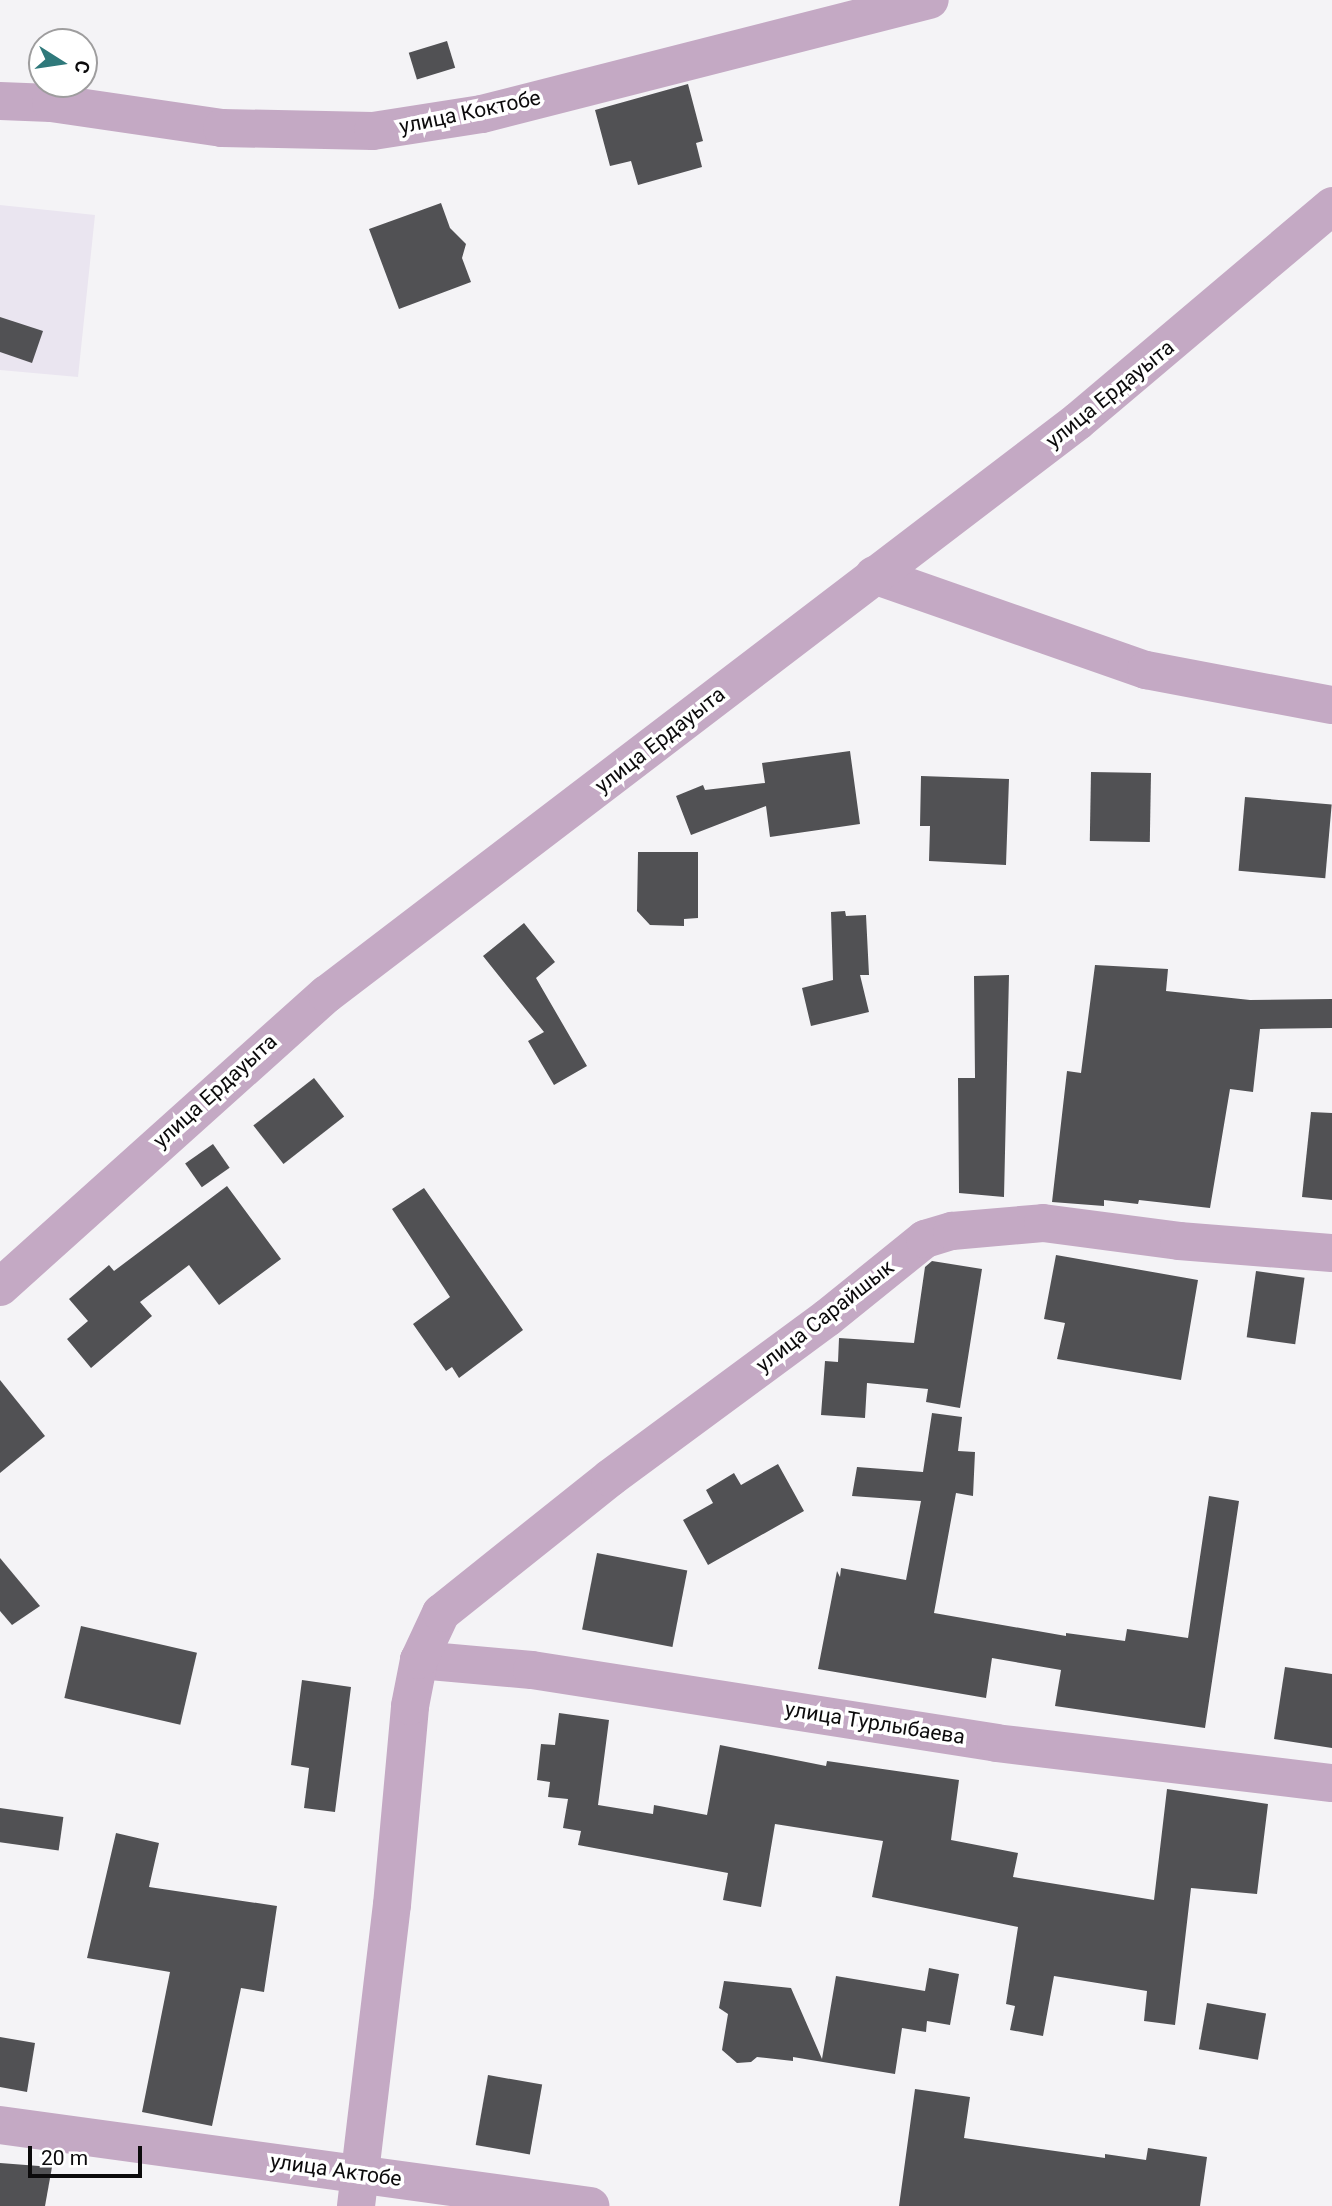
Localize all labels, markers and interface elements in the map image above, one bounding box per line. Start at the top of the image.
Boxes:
north arrow [28,28,98,98]
text: С [70,59,95,76]
street label: улица Коктобе [397,85,543,139]
street label: улица Ердауыта [1041,335,1179,453]
street label: улица Ердауыта [590,681,730,799]
street label: улица Ердауыта [148,1029,282,1153]
street label: улица Сарайшык [751,1254,899,1378]
street label: улица Турлыбаева [783,1696,967,1750]
scale bar [32,2132,145,2176]
text: 20 m [41,2146,88,2170]
street label: улица Актобе [269,2148,403,2192]

